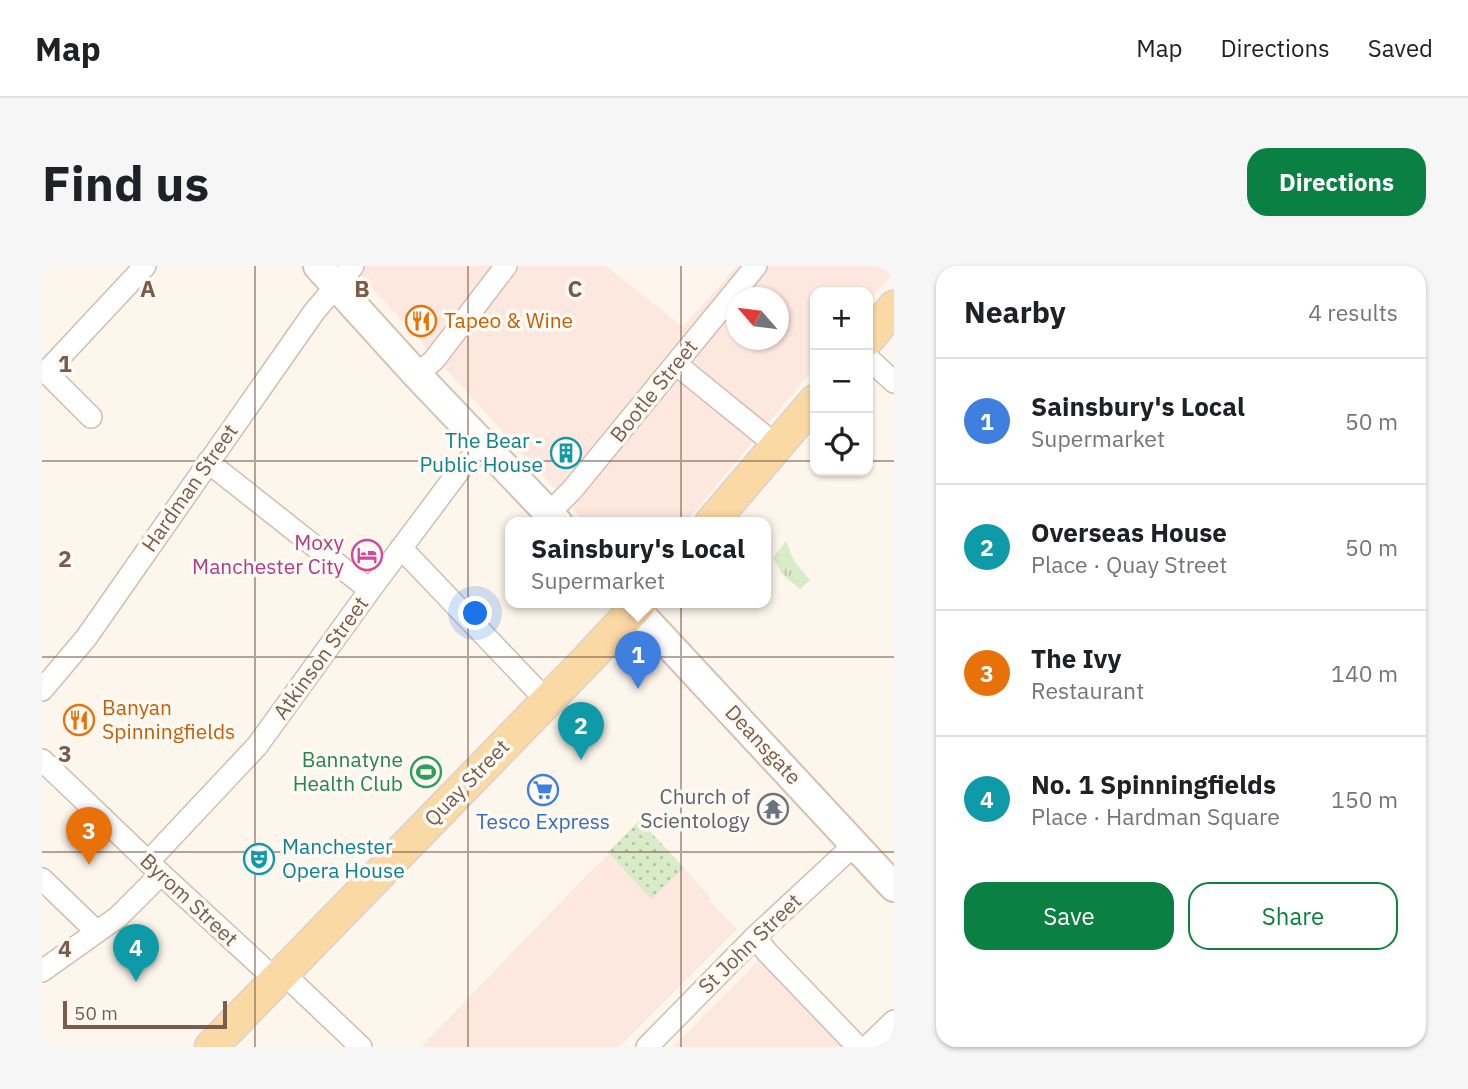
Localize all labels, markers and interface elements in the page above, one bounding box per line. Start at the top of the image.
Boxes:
text: Map [35,27,101,70]
text: Map [1136,32,1182,64]
text: Directions [1220,32,1330,64]
text: Saved [1368,32,1433,64]
button: Directions [1247,148,1426,216]
text: Find us [42,151,209,214]
text: A [140,273,156,303]
text: B [354,273,370,303]
text: C [568,273,583,303]
north arrow [726,287,789,350]
map controls [810,287,873,476]
button: + [810,287,873,350]
text: Nearby [964,292,1066,331]
text: 4 results [1308,297,1398,327]
restaurant icon: Tapeo & Wine [404,304,438,338]
place label: Tapeo & Wine [444,306,573,334]
street label: Bootle Street [603,333,703,448]
text: 1 [58,348,72,378]
button: − [810,350,873,413]
text: Sainsbury's Local [1031,389,1245,423]
text: 1 [980,406,994,436]
text: 50 m [1345,406,1398,436]
button: locate [810,413,873,476]
street label: Hardman Street [135,418,244,557]
text: Supermarket [1031,423,1165,453]
place label: The Bear - Public House [419,426,543,478]
building icon: The Bear - Public House [549,436,583,470]
text: Overseas House [1031,515,1227,549]
popup [505,517,771,608]
place label: Moxy Manchester City [192,528,345,580]
text: Sainsbury's Local [531,531,745,565]
text: 2 [980,532,994,562]
text: 50 m [1345,532,1398,562]
hotel icon: Moxy Manchester City [350,538,384,572]
text: 2 [58,543,72,573]
text: Place · Quay Street [1031,549,1227,579]
text: Supermarket [531,565,665,595]
street label: Atkinson Street [266,590,374,724]
your location [458,596,492,630]
pin: 1 [615,631,661,689]
text: The Ivy [1031,641,1121,675]
text: 3 [980,658,994,688]
text: 140 m [1331,658,1398,688]
text: Restaurant [1031,675,1144,705]
place label: Banyan Spinningfields [102,693,235,745]
street label: Deansgate [719,698,808,790]
pin: 2 [558,702,604,760]
restaurant icon: Banyan Spinningfields [62,703,96,737]
street label: Quay Street [418,733,515,832]
text: 3 [58,738,72,768]
place label: Bannatyne Health Club [293,745,403,797]
sports icon: Bannatyne Health Club [409,755,443,789]
text: No. 1 Spinningfields [1031,767,1276,801]
supermarket icon: Tesco Express [526,773,560,807]
place label: Church of Scientology [640,782,751,834]
text: 4 [980,784,994,814]
text: 150 m [1331,784,1398,814]
temple icon: Church of Scientology [756,792,790,826]
text: Place · Hardman Square [1031,801,1280,831]
pin: 3 [66,807,112,865]
place label: Tesco Express [476,807,610,835]
place label: Manchester Opera House [282,832,405,884]
theatre icon: Manchester Opera House [242,842,276,876]
street label: Byrom Street [135,847,245,952]
button: Save [964,882,1174,950]
button: Share [1188,882,1398,950]
street label: St John Street [692,887,807,1000]
pin: 4 [113,924,159,982]
text: 4 [58,933,72,963]
scale bar [63,998,228,1030]
text: 50 m [74,1001,118,1025]

